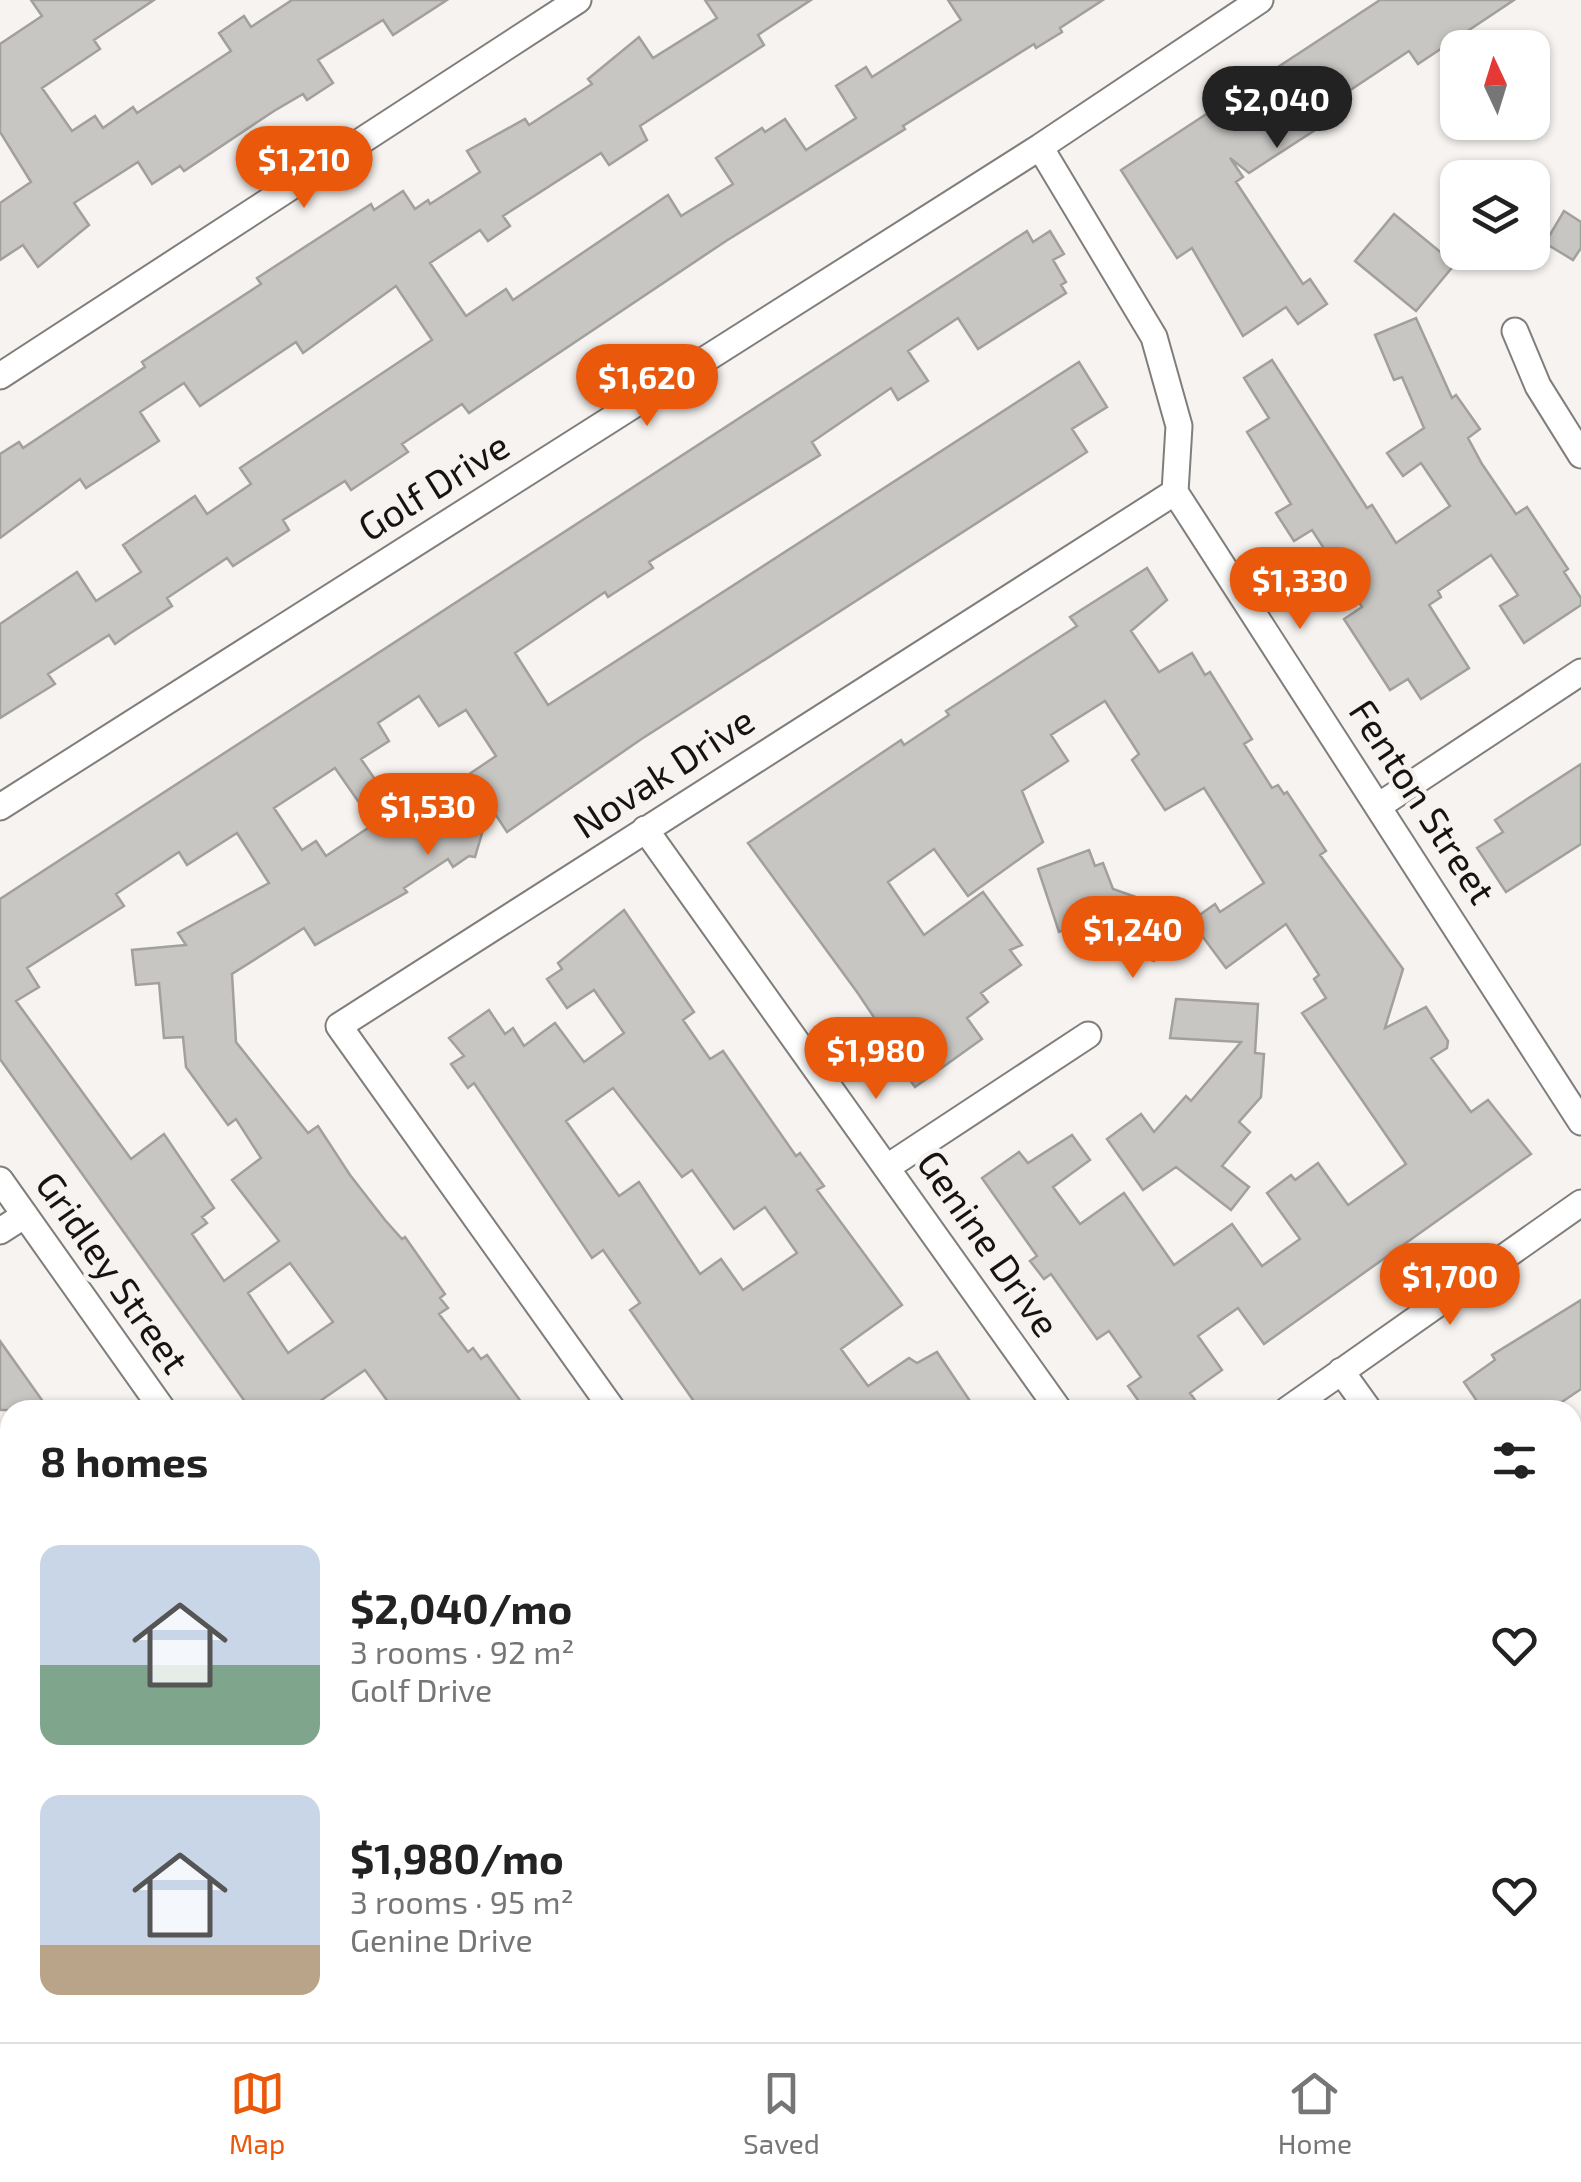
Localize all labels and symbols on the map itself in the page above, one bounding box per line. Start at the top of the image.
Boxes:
north arrow [1440,30,1550,140]
pin: $2,040 [1196,66,1358,151]
pin: $1,210 [223,126,385,211]
pin: $1,620 [566,344,728,429]
street label: Golf Drive [349,421,517,550]
pin: $1,330 [1219,547,1381,632]
street label: Fenton Street [1341,690,1507,912]
street label: Novak Drive [564,696,762,847]
pin: $1,530 [347,773,509,858]
pin: $1,240 [1052,896,1214,981]
pin: $1,980 [795,1017,957,1102]
street label: Genine Drive [909,1141,1071,1345]
street label: Gridley Street [27,1162,200,1381]
pin: $1,700 [1369,1243,1531,1328]

